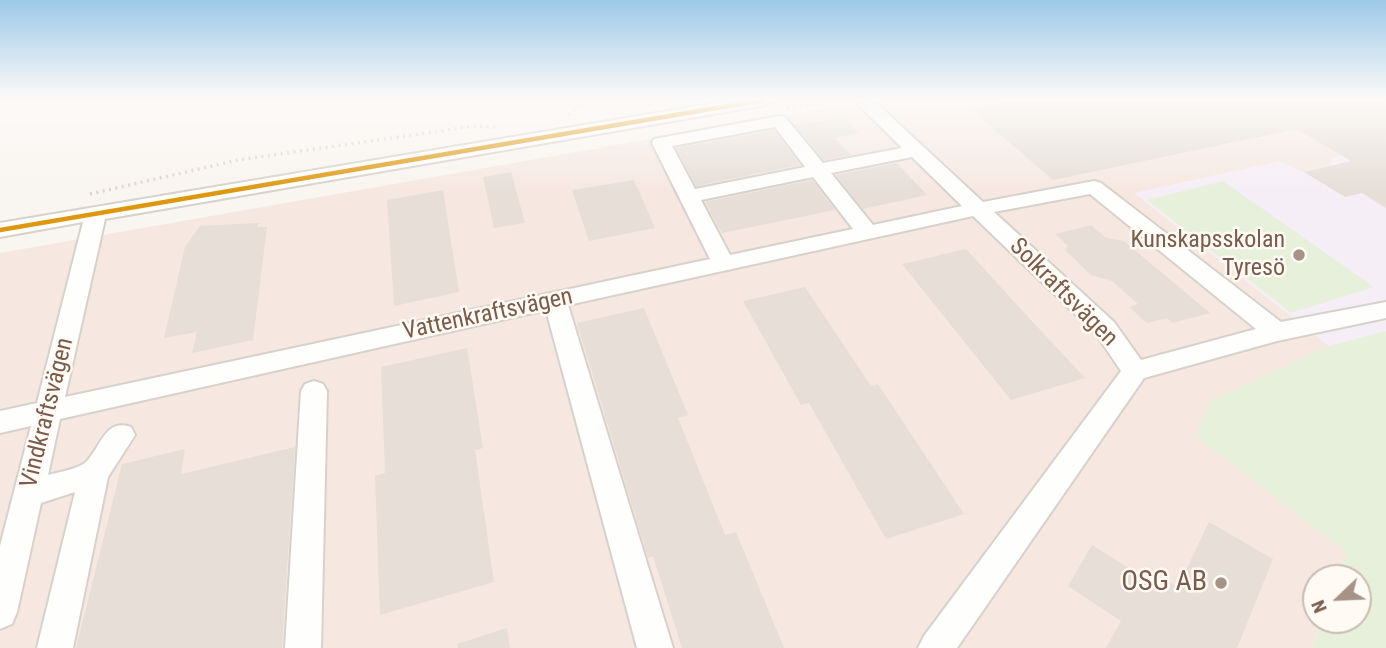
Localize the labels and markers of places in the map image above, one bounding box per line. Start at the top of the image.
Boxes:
place label: Kunskapsskolan Tyresö [1130,227,1285,283]
marker: Kunskapsskolan Tyresö [1291,247,1307,263]
place label: OSG AB [1121,566,1207,600]
marker: OSG AB [1213,575,1229,591]

